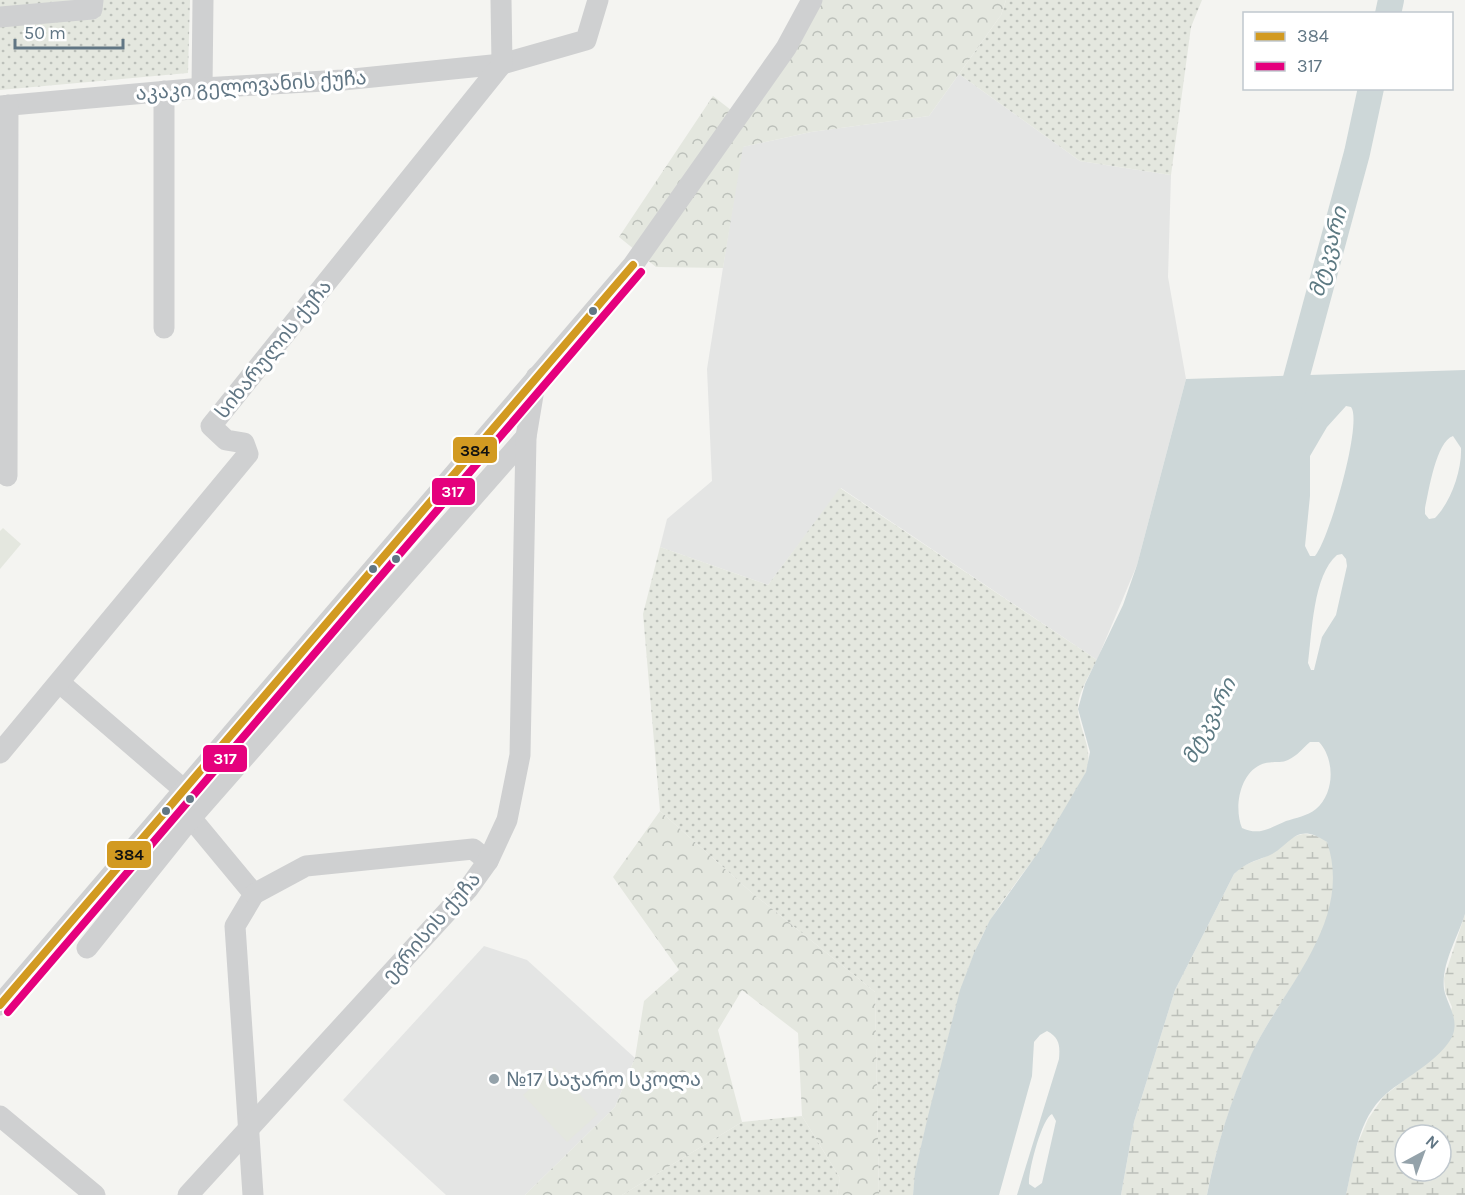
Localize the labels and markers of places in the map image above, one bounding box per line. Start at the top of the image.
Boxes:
unlabelled marker [587,305,599,317]
unlabelled marker [390,553,402,565]
unlabelled marker [367,563,379,575]
unlabelled marker [184,793,196,805]
unlabelled marker [160,805,172,817]
place label: №17 საჯარო სკოლა [506,1068,701,1092]
marker: №17 საჯარო სკოლა [487,1072,501,1086]

